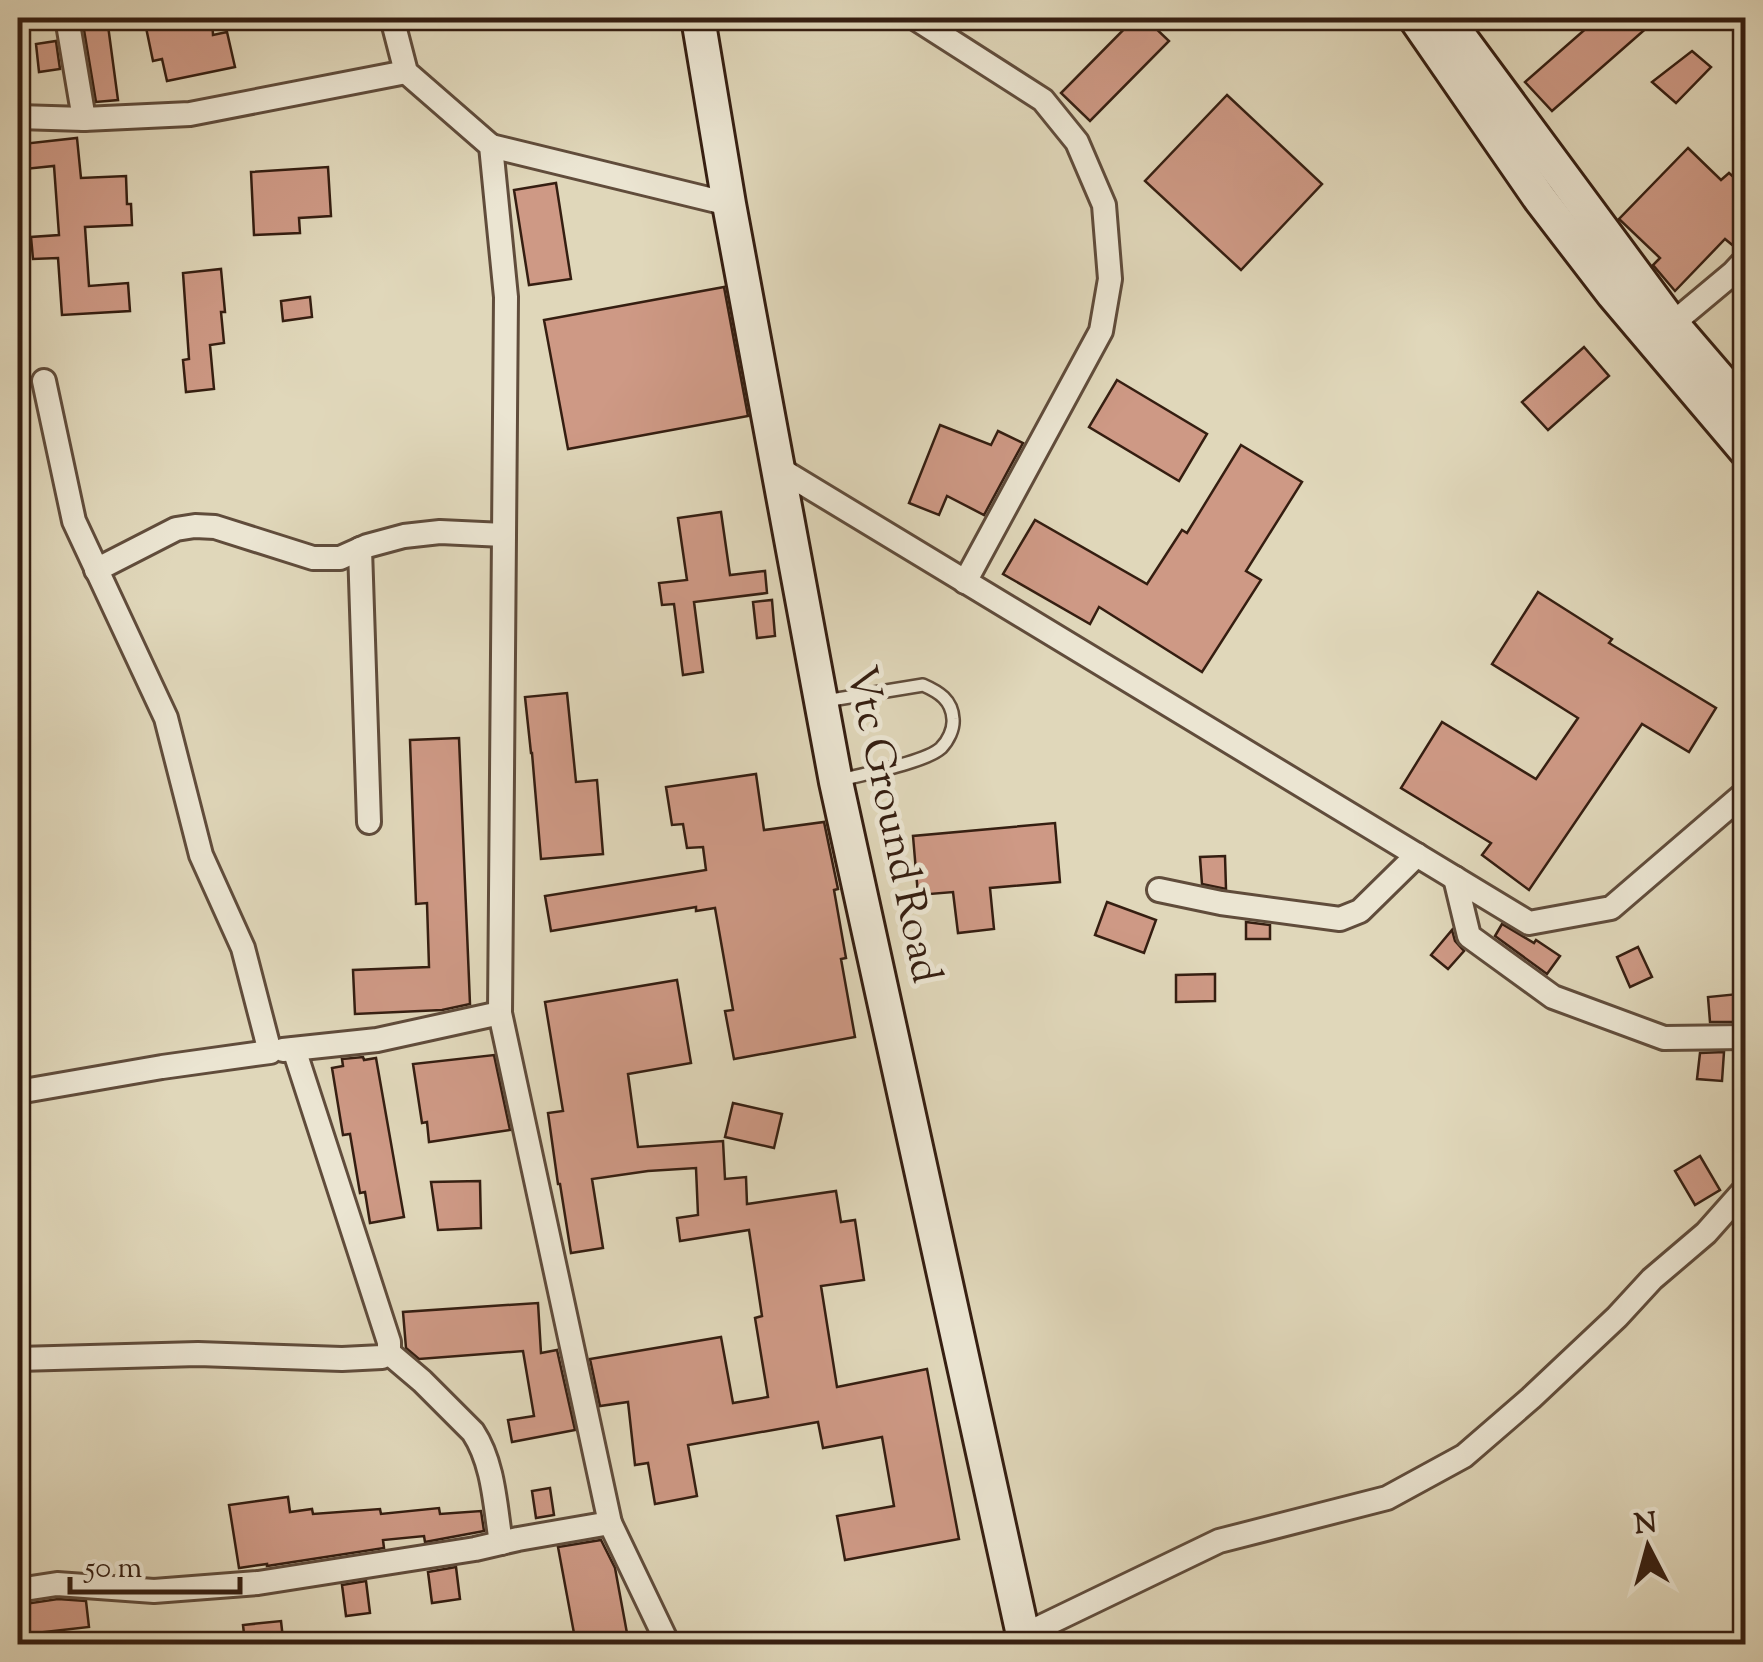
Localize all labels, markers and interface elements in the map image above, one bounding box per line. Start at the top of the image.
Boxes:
street label: Vtc Ground Road [828,661,954,989]
north arrow [1598,1497,1698,1597]
text: N [1632,1504,1659,1546]
scale bar [70,1532,240,1594]
text: 50 m [83,1548,143,1591]

